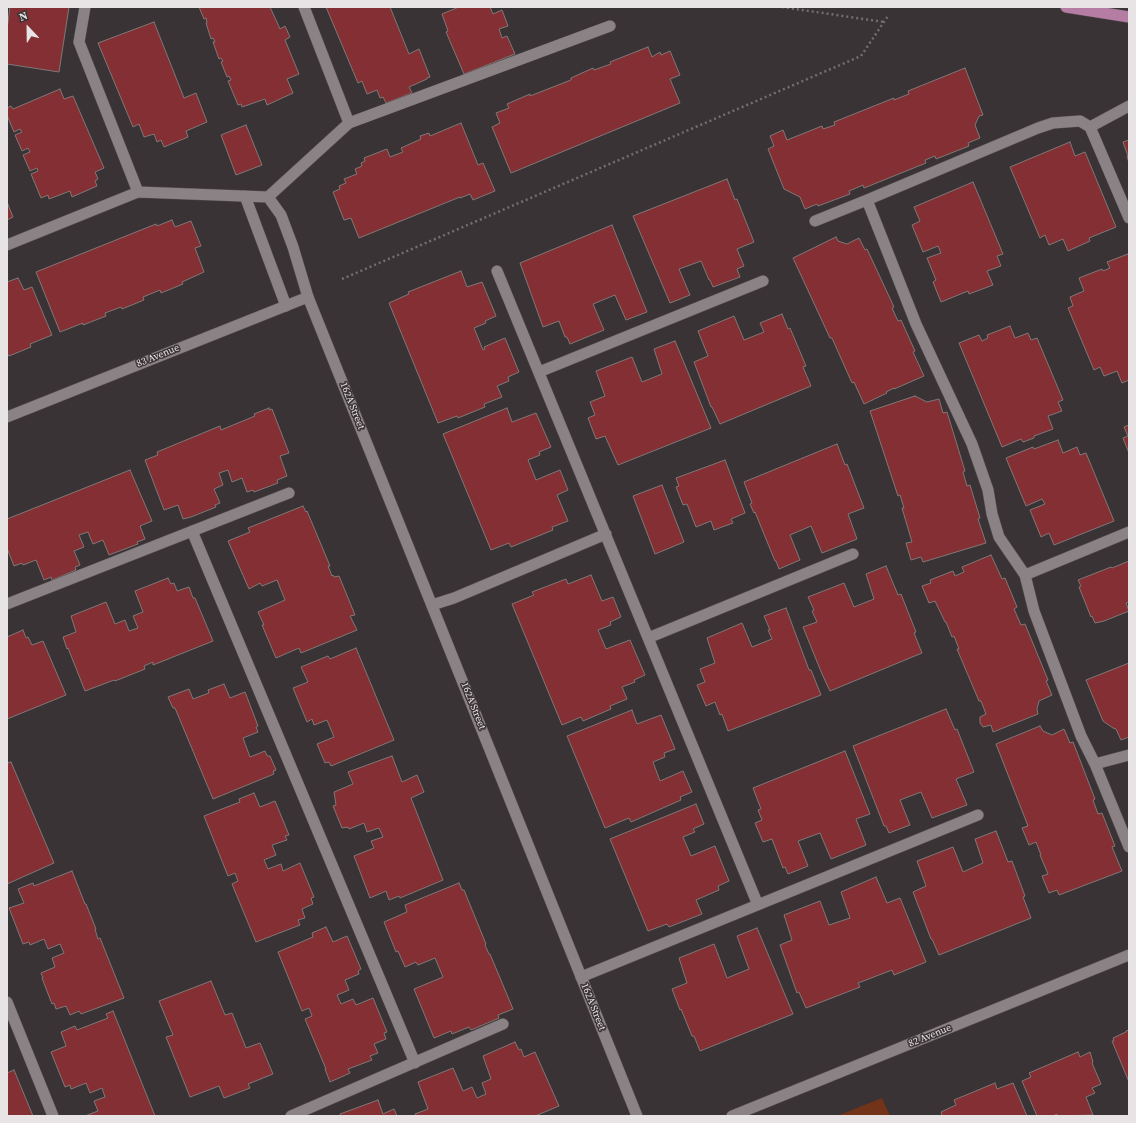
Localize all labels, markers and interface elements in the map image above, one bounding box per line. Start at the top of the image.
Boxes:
north arrow [8,8,48,48]
text: N [17,8,30,25]
street label: 83 Avenue [135,342,181,370]
street label: 162A Street [337,381,367,431]
street label: 162A Street [458,681,488,731]
street label: 162A Street [578,982,608,1032]
street label: 82 Avenue [907,1022,953,1050]

